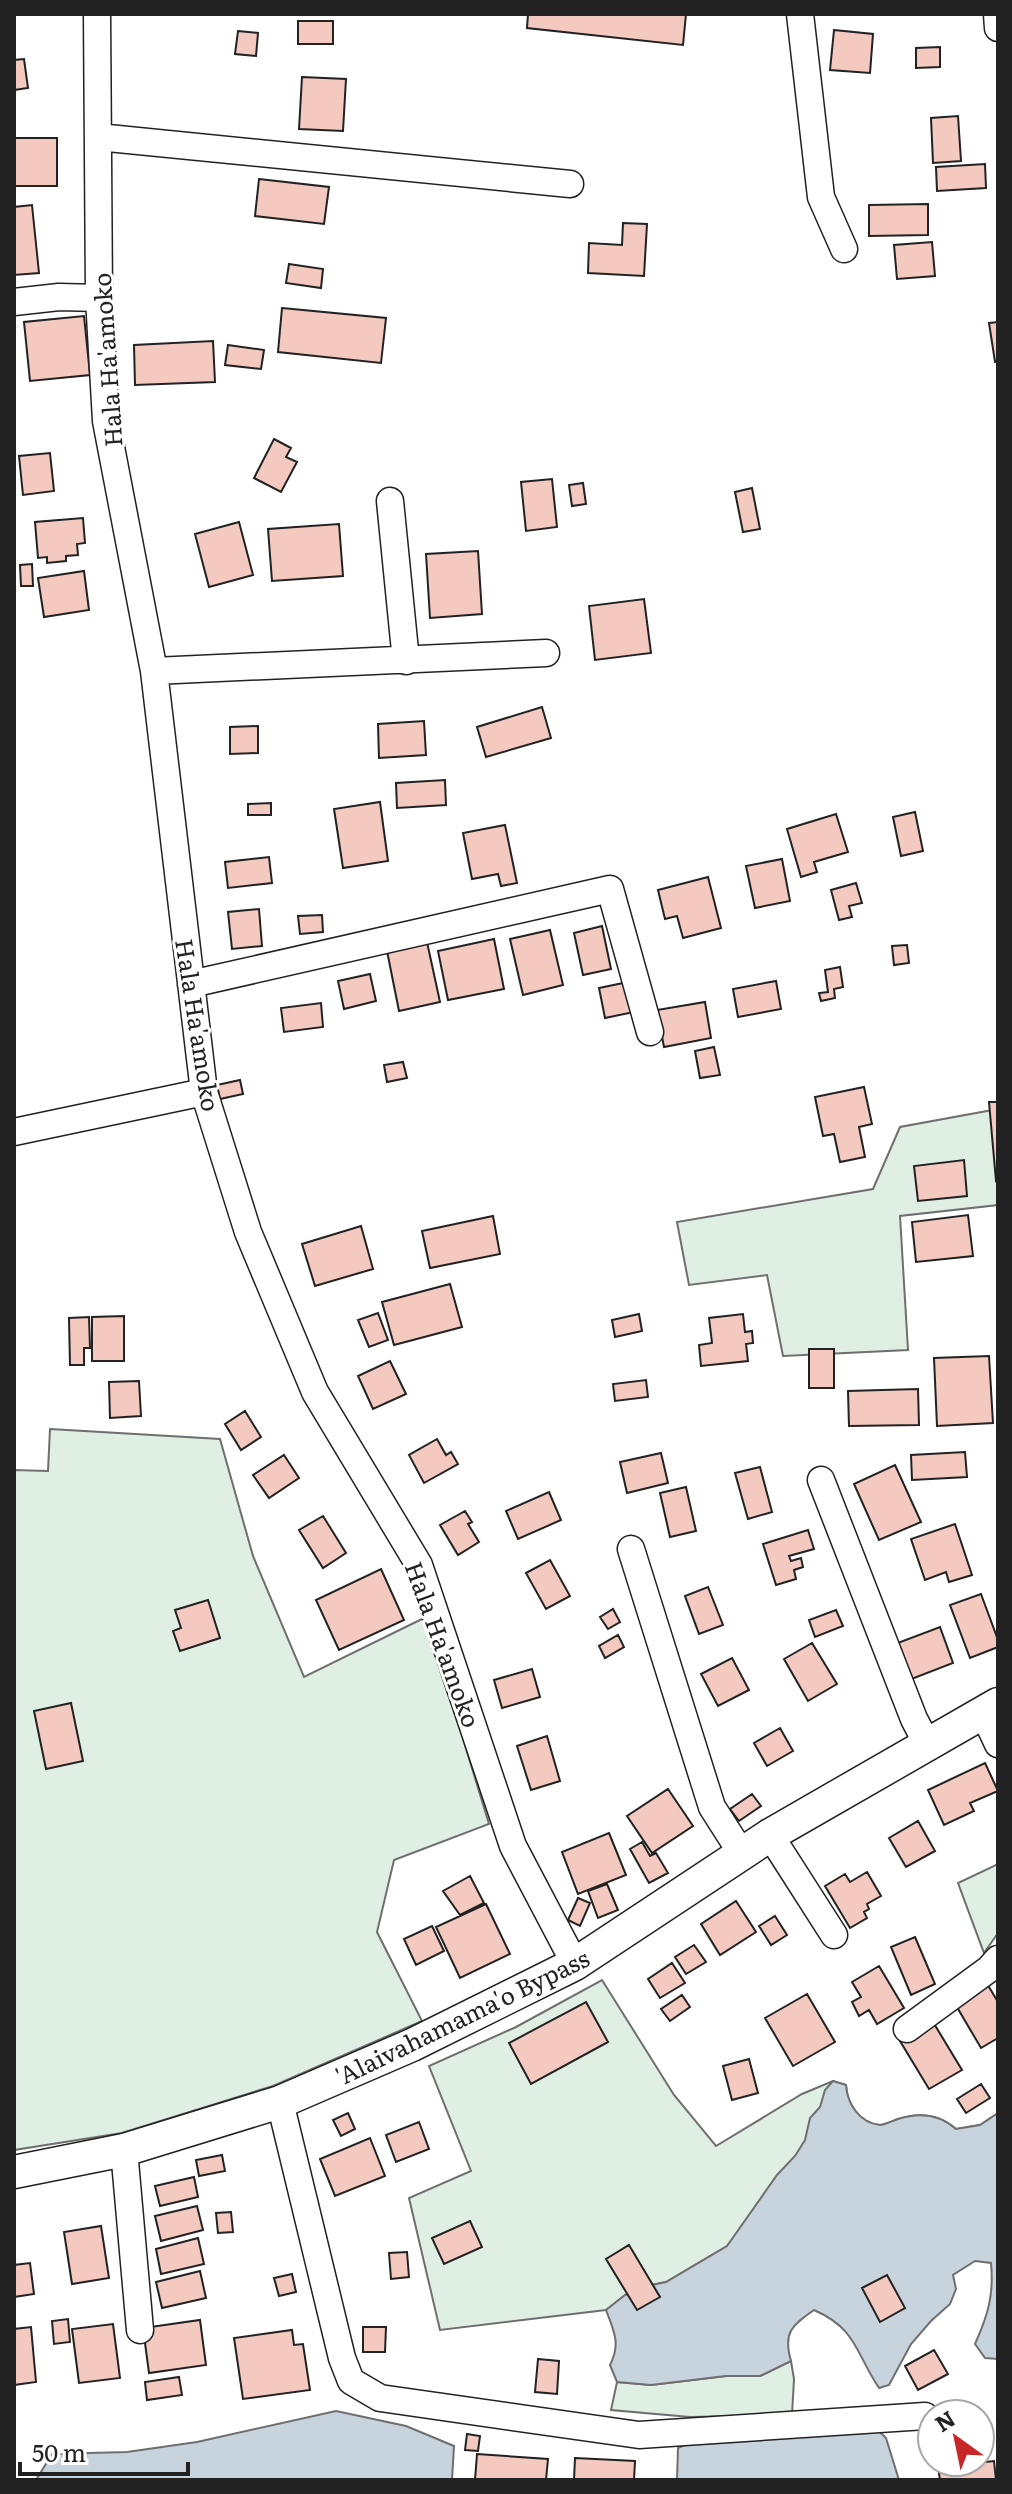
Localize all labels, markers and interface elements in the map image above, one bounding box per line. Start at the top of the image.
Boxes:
street label: Hala Ha'amoko [82,272,130,448]
street label: Hala Ha'amoko [168,936,230,1114]
street label: Hala Ha'amoko [398,1556,490,1732]
street label: 'Alaivahamama'o Bypass [329,1939,595,2093]
north arrow [916,2398,996,2478]
text: N [928,2401,961,2439]
scale bar [20,2426,188,2476]
text: 50 m [32,2434,86,2469]

